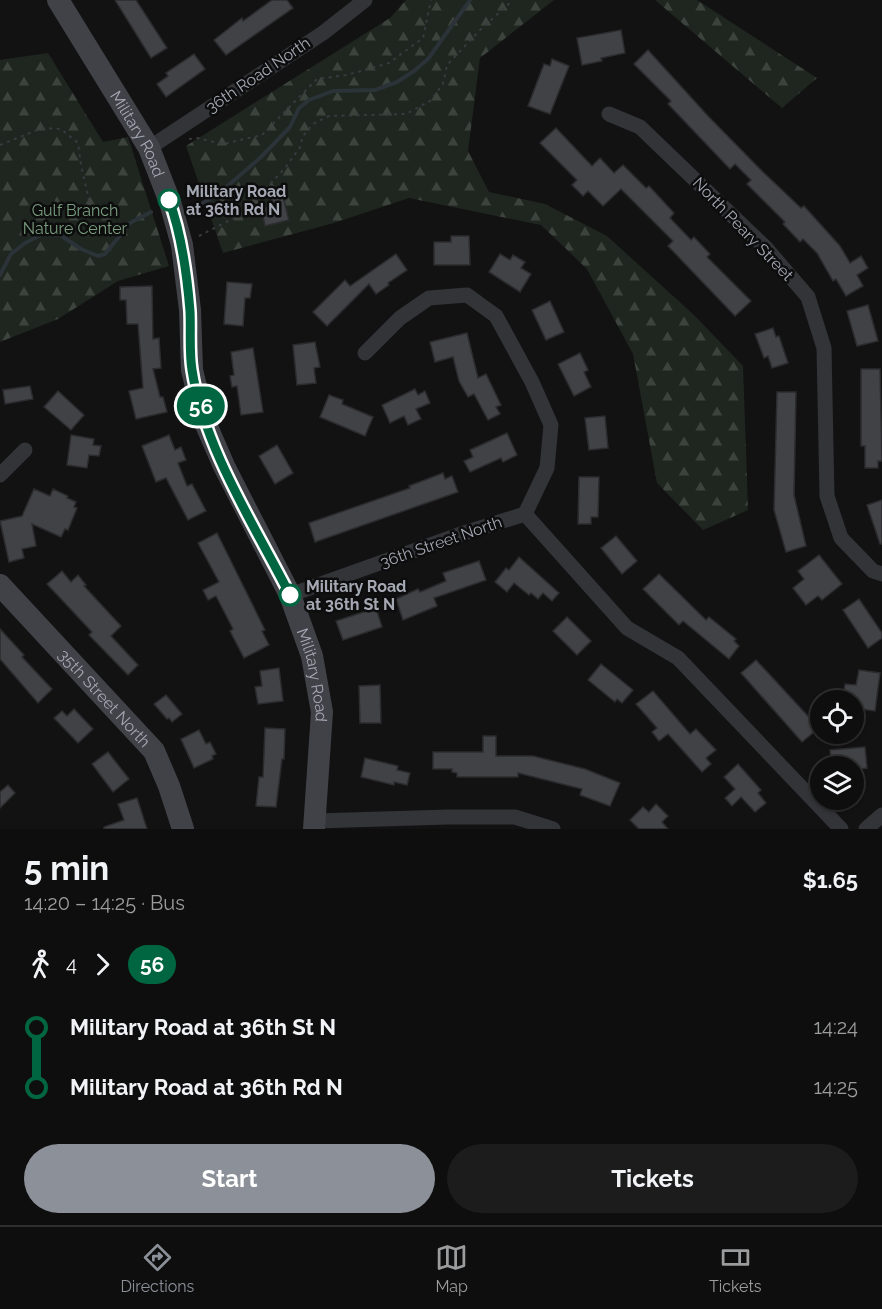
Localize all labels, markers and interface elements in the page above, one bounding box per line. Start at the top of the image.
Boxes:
street label: 36th Road North [202,33,314,117]
street label: Military Road [107,87,169,180]
street label: North Peary Street [689,173,798,285]
place label: Military Road at 36th Rd N [186,182,286,219]
marker: Military Road at 36th Rd N [158,189,180,211]
park label: Gulf Branch Nature Center [23,201,128,238]
line badge: 56 [174,386,228,426]
text: 56 [189,394,213,419]
street label: 36th Street North [378,512,504,572]
place label: Military Road at 36th St N [306,577,406,614]
marker: Military Road at 36th St N [279,584,301,606]
street label: Military Road [293,625,331,723]
street label: 35th Street North [55,645,155,751]
map controls [810,690,864,810]
button: locate [810,690,864,744]
button: layers [810,756,864,810]
text: 5 min [24,849,109,888]
text: $1.65 [803,867,858,893]
text: 14:20 – 14:25 · Bus [24,891,185,915]
icon: walk [24,948,57,981]
icon: forward [86,948,119,981]
text: 4 [66,952,77,976]
text: 56 [140,952,164,977]
text: Military Road at 36th St N [70,1014,336,1040]
text: 14:24 [813,1015,858,1039]
text: Military Road at 36th Rd N [70,1074,343,1100]
text: 14:25 [813,1075,858,1099]
button: Start [24,1144,435,1213]
button: Tickets [447,1144,858,1213]
tab: Directions [120,1241,194,1296]
tab: Map [435,1241,468,1296]
tab: Tickets [709,1241,762,1296]

